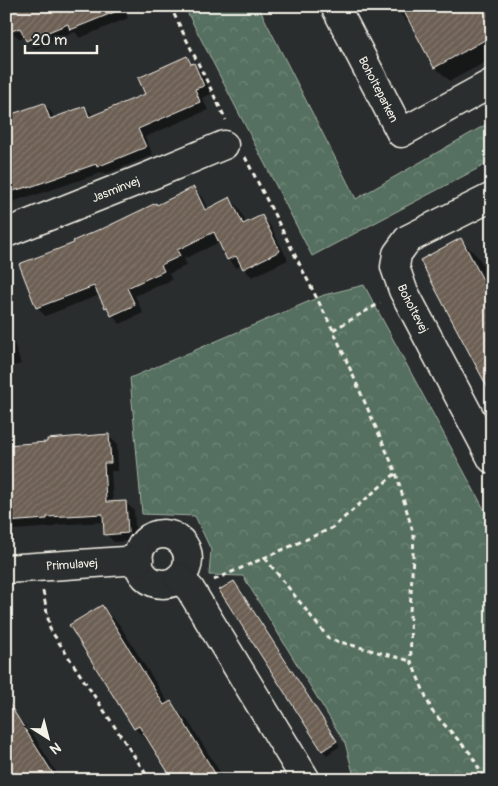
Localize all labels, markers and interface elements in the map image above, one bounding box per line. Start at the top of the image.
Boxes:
scale bar [25,22,98,54]
text: 20 m [32,31,67,50]
street label: Boholteparken [355,54,401,125]
street label: Jasminvej [90,174,142,206]
street label: Boholtevej [394,282,431,336]
street label: Primulavej [46,556,98,574]
north arrow [22,714,72,764]
text: N [47,738,64,758]

